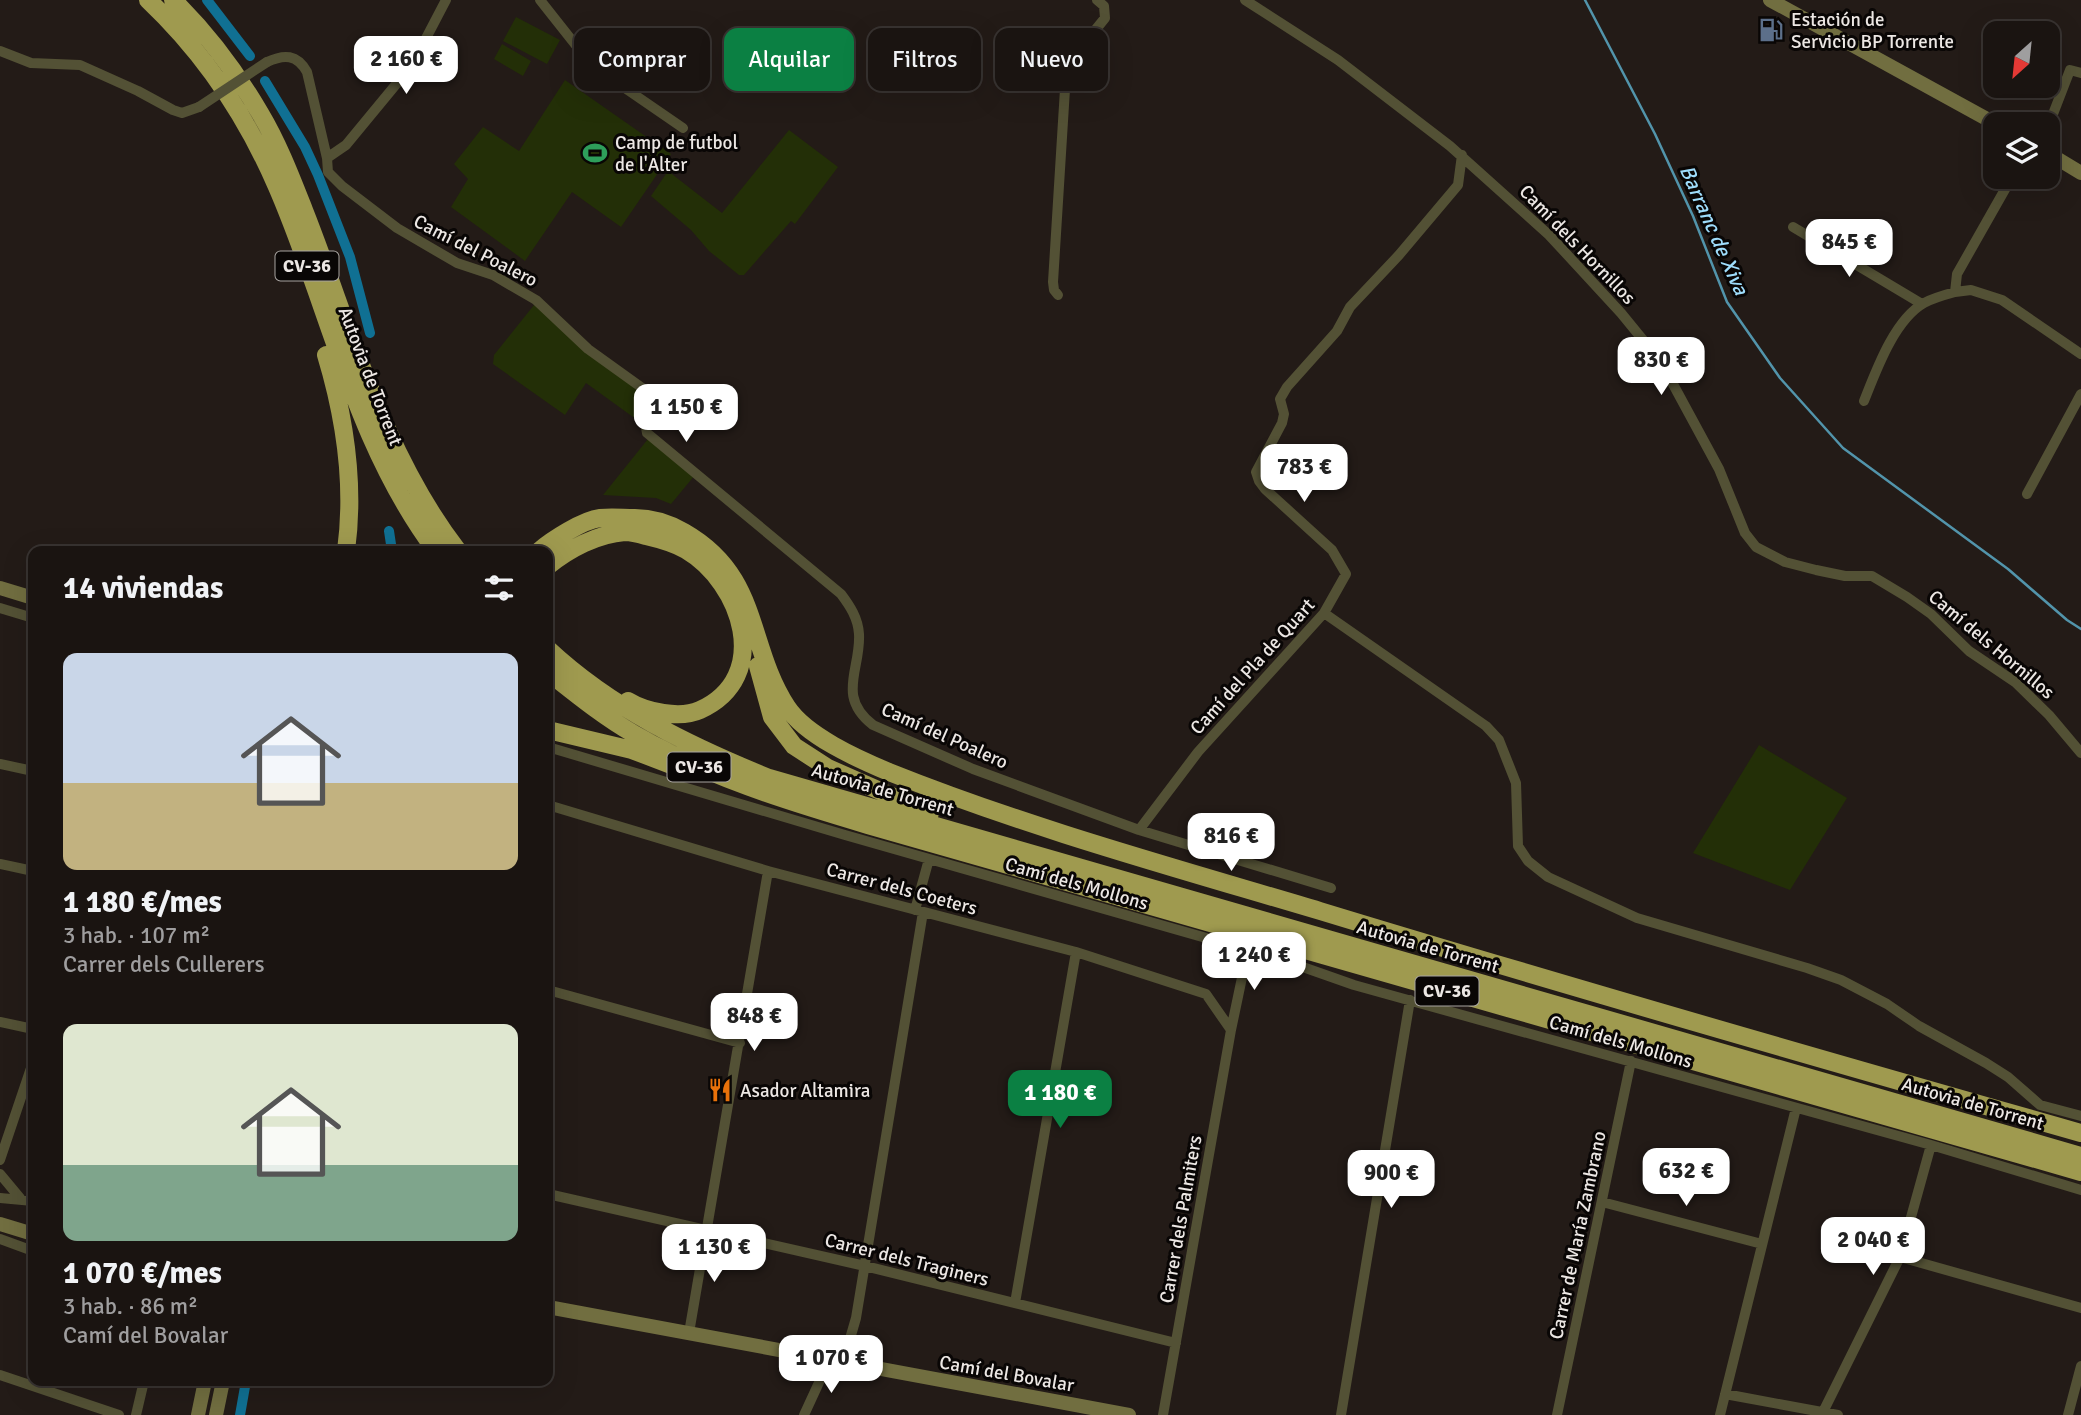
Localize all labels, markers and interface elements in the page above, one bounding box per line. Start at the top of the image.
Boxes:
place label: Estación de Servicio BP Torrente [1791,8,1954,54]
fuel station icon: Estación de Servicio BP Torrente [1757,16,1785,44]
north arrow [1983,21,2060,98]
map controls [1983,21,2060,189]
chip: Comprar [574,28,710,91]
chip: Alquilar [724,28,854,91]
chip: Filtros [868,28,981,91]
chip: Nuevo [995,28,1108,91]
pin: 2 160 € [341,36,471,96]
text: 2 160 € [370,44,442,73]
button: layers [1983,112,2060,189]
place label: Camp de futbol de l'Alter [615,131,738,177]
sports icon: Camp de futbol de l'Alter [581,139,609,167]
water label: Barranc de Xiva [1674,161,1755,300]
street label: Camí dels Hornillos [1514,180,1641,310]
street label: Camí del Poalero [410,209,542,292]
pin: 845 € [1800,219,1898,279]
text: 845 € [1822,227,1876,256]
road number: CV-36 [276,252,338,280]
street label: Autovia de Torrent [333,303,408,450]
pin: 830 € [1612,338,1710,397]
text: 830 € [1634,345,1688,374]
pin: 1 150 € [621,384,751,444]
text: 1 150 € [650,392,722,421]
pin: 783 € [1255,444,1353,504]
text: 783 € [1277,452,1331,481]
icon: filters [480,569,518,607]
text: 14 viviendas [63,570,223,607]
street label: Camí dels Hornillos [1923,585,2059,705]
street label: Camí del Pla de Quart [1185,593,1321,740]
street label: Camí del Poalero [878,697,1012,775]
icon: home [228,698,354,824]
road number: CV-36 [668,752,730,782]
street label: Autovia de Torrent [809,758,957,822]
pin: 816 € [1182,814,1280,873]
text: 816 € [1204,821,1258,850]
street label: Camí dels Mollons [1002,852,1151,916]
street label: Carrer dels Coeters [824,857,980,921]
text: 1 180 €/mes [63,884,222,921]
street label: Autovia de Torrent [1354,915,1502,979]
text: 3 hab. · 107 m² [63,921,210,950]
pin: 1 240 € [1189,932,1319,992]
text: 1 240 € [1218,940,1290,969]
text: Carrer dels Cullerers [63,950,264,979]
road number: CV-36 [1416,976,1478,1006]
pin: 848 € [705,993,803,1053]
text: 848 € [727,1001,781,1030]
street label: Camí dels Mollons [1546,1010,1695,1074]
icon: home [228,1069,354,1195]
pin: 1 180 € [995,1070,1125,1130]
street label: Autovia de Torrent [1899,1072,2047,1136]
restaurant icon: Asador Altamira [706,1076,734,1104]
text: 1 180 € [1024,1078,1096,1107]
place label: Asador Altamira [740,1079,870,1103]
street label: Carrer de María Zambrano [1544,1129,1612,1341]
street label: Carrer dels Palmiters [1154,1133,1208,1305]
pin: 632 € [1637,1148,1735,1208]
pin: 900 € [1342,1150,1440,1210]
text: 632 € [1659,1156,1713,1185]
text: 900 € [1364,1158,1418,1187]
pin: 2 040 € [1808,1218,1938,1277]
pin: 1 130 € [649,1224,779,1284]
text: 2 040 € [1837,1225,1909,1254]
street label: Carrer dels Traginers [822,1228,991,1292]
text: 1 130 € [678,1232,750,1261]
text: 1 070 €/mes [63,1255,222,1292]
text: 3 hab. · 86 m² [63,1292,198,1321]
text: Camí del Bovalar [63,1321,228,1350]
pin: 1 070 € [766,1336,896,1395]
text: 1 070 € [795,1343,867,1372]
street label: Camí del Bovalar [938,1350,1076,1398]

